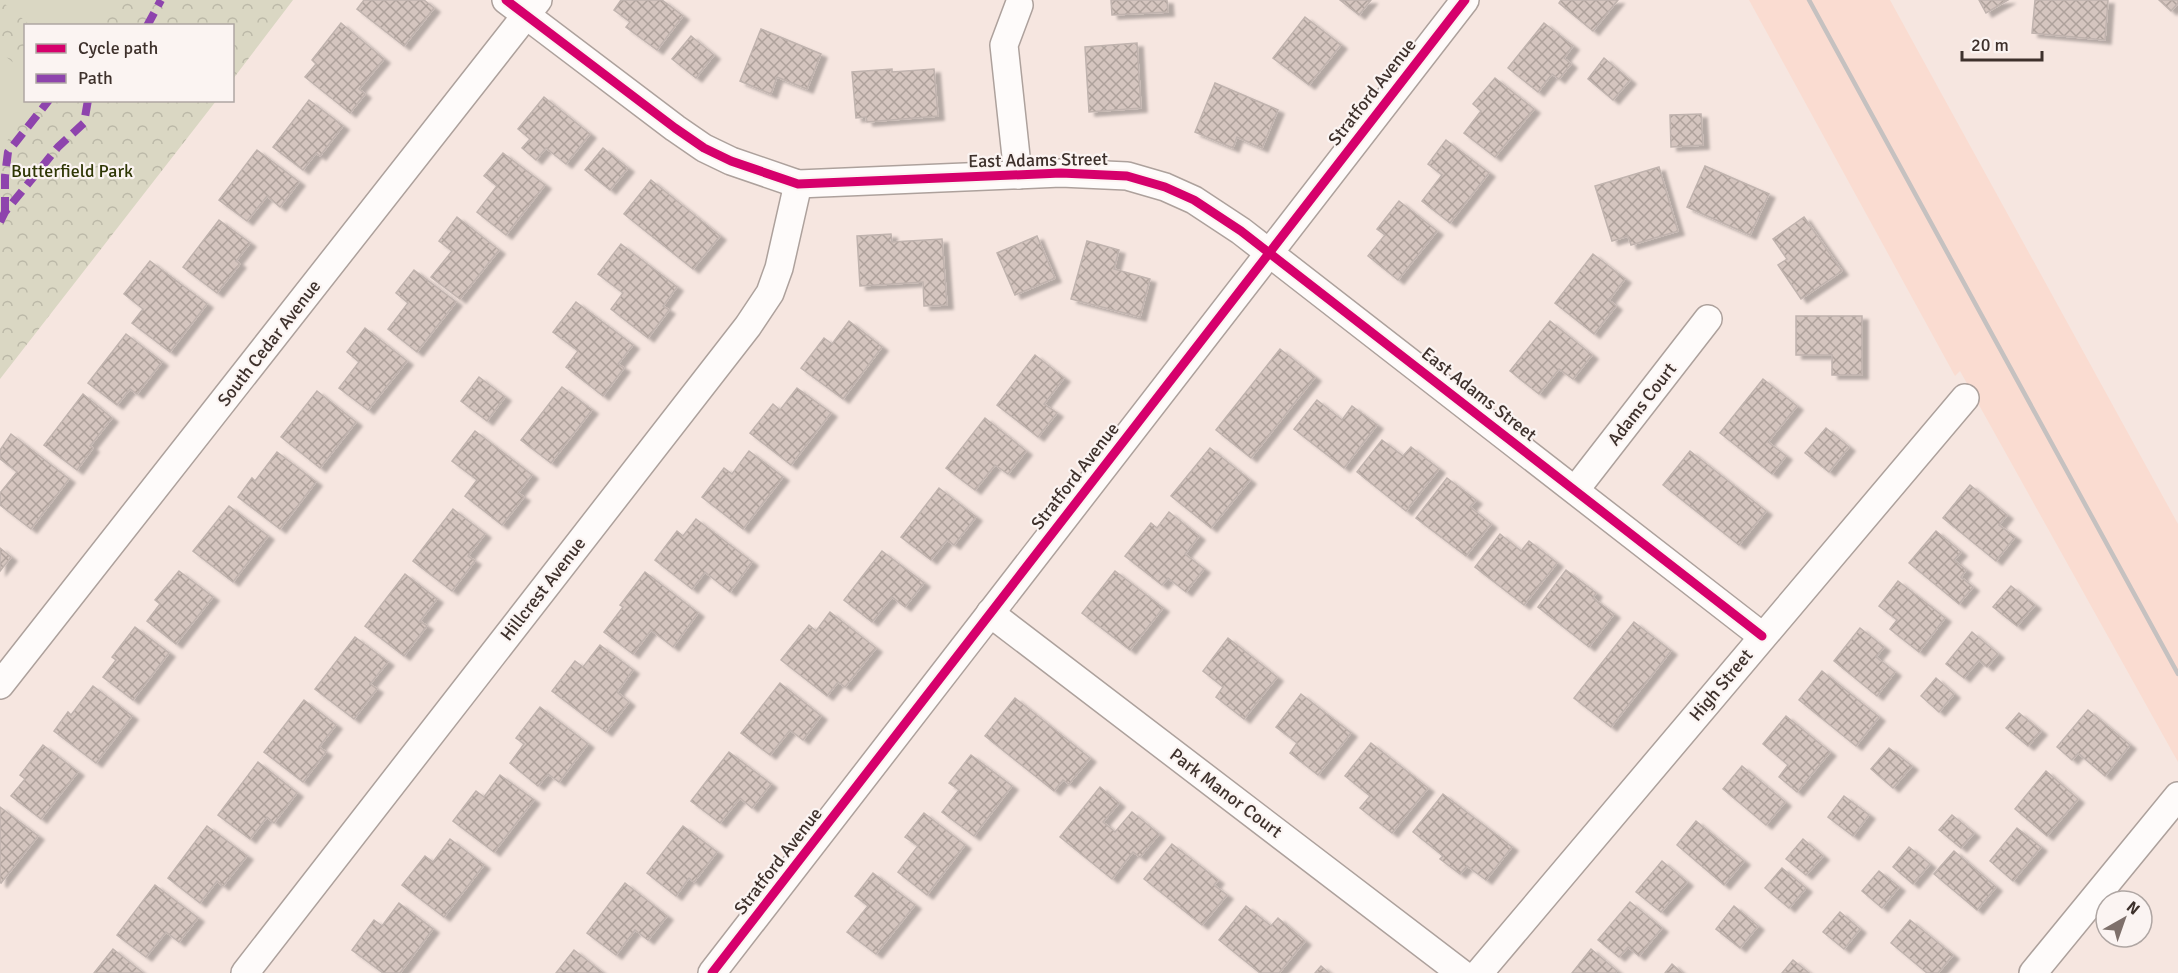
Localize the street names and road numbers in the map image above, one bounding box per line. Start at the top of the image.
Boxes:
street label: Stratford Avenue [1323,34,1421,150]
street label: East Adams Street [968,148,1108,172]
street label: South Cedar Avenue [213,275,325,411]
street label: East Adams Street [1417,342,1541,446]
street label: Adams Court [1603,358,1681,450]
street label: Stratford Avenue [1026,418,1124,534]
street label: Hillcrest Avenue [496,533,590,645]
street label: High Street [1685,645,1757,725]
street label: Park Manor Court [1165,744,1287,842]
street label: Stratford Avenue [729,803,827,919]

